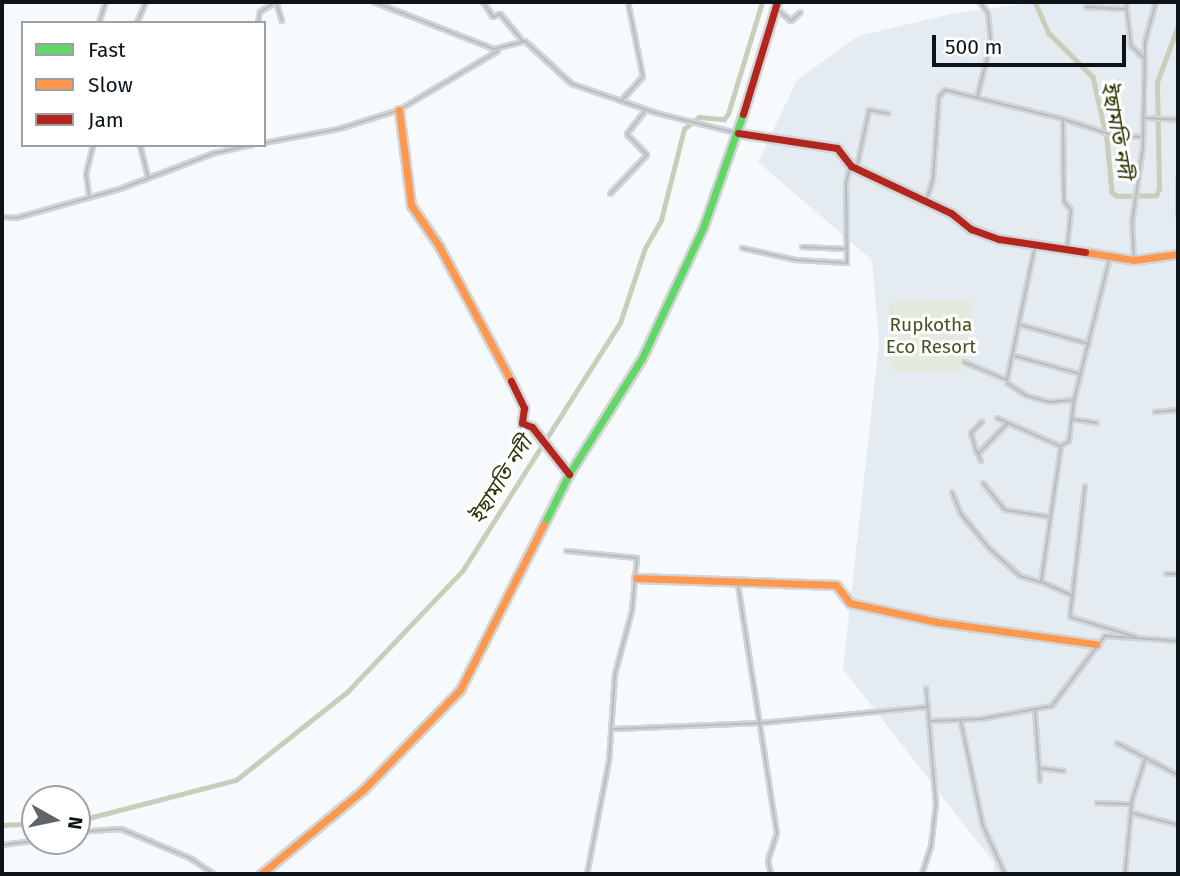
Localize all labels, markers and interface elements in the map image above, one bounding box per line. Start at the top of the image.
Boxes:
legend [21,21,266,147]
scale bar [935,21,1129,65]
text: 500 m [945,34,1003,60]
text: Fast [88,37,126,63]
text: Slow [88,72,133,98]
water label: ইছামতি নদী [1096,79,1138,181]
text: Jam [88,107,124,133]
park label: Rupkotha Eco Resort [886,314,976,358]
water label: ইছামতি নদী [464,432,538,528]
north arrow [21,785,91,855]
text: N [63,815,88,831]

